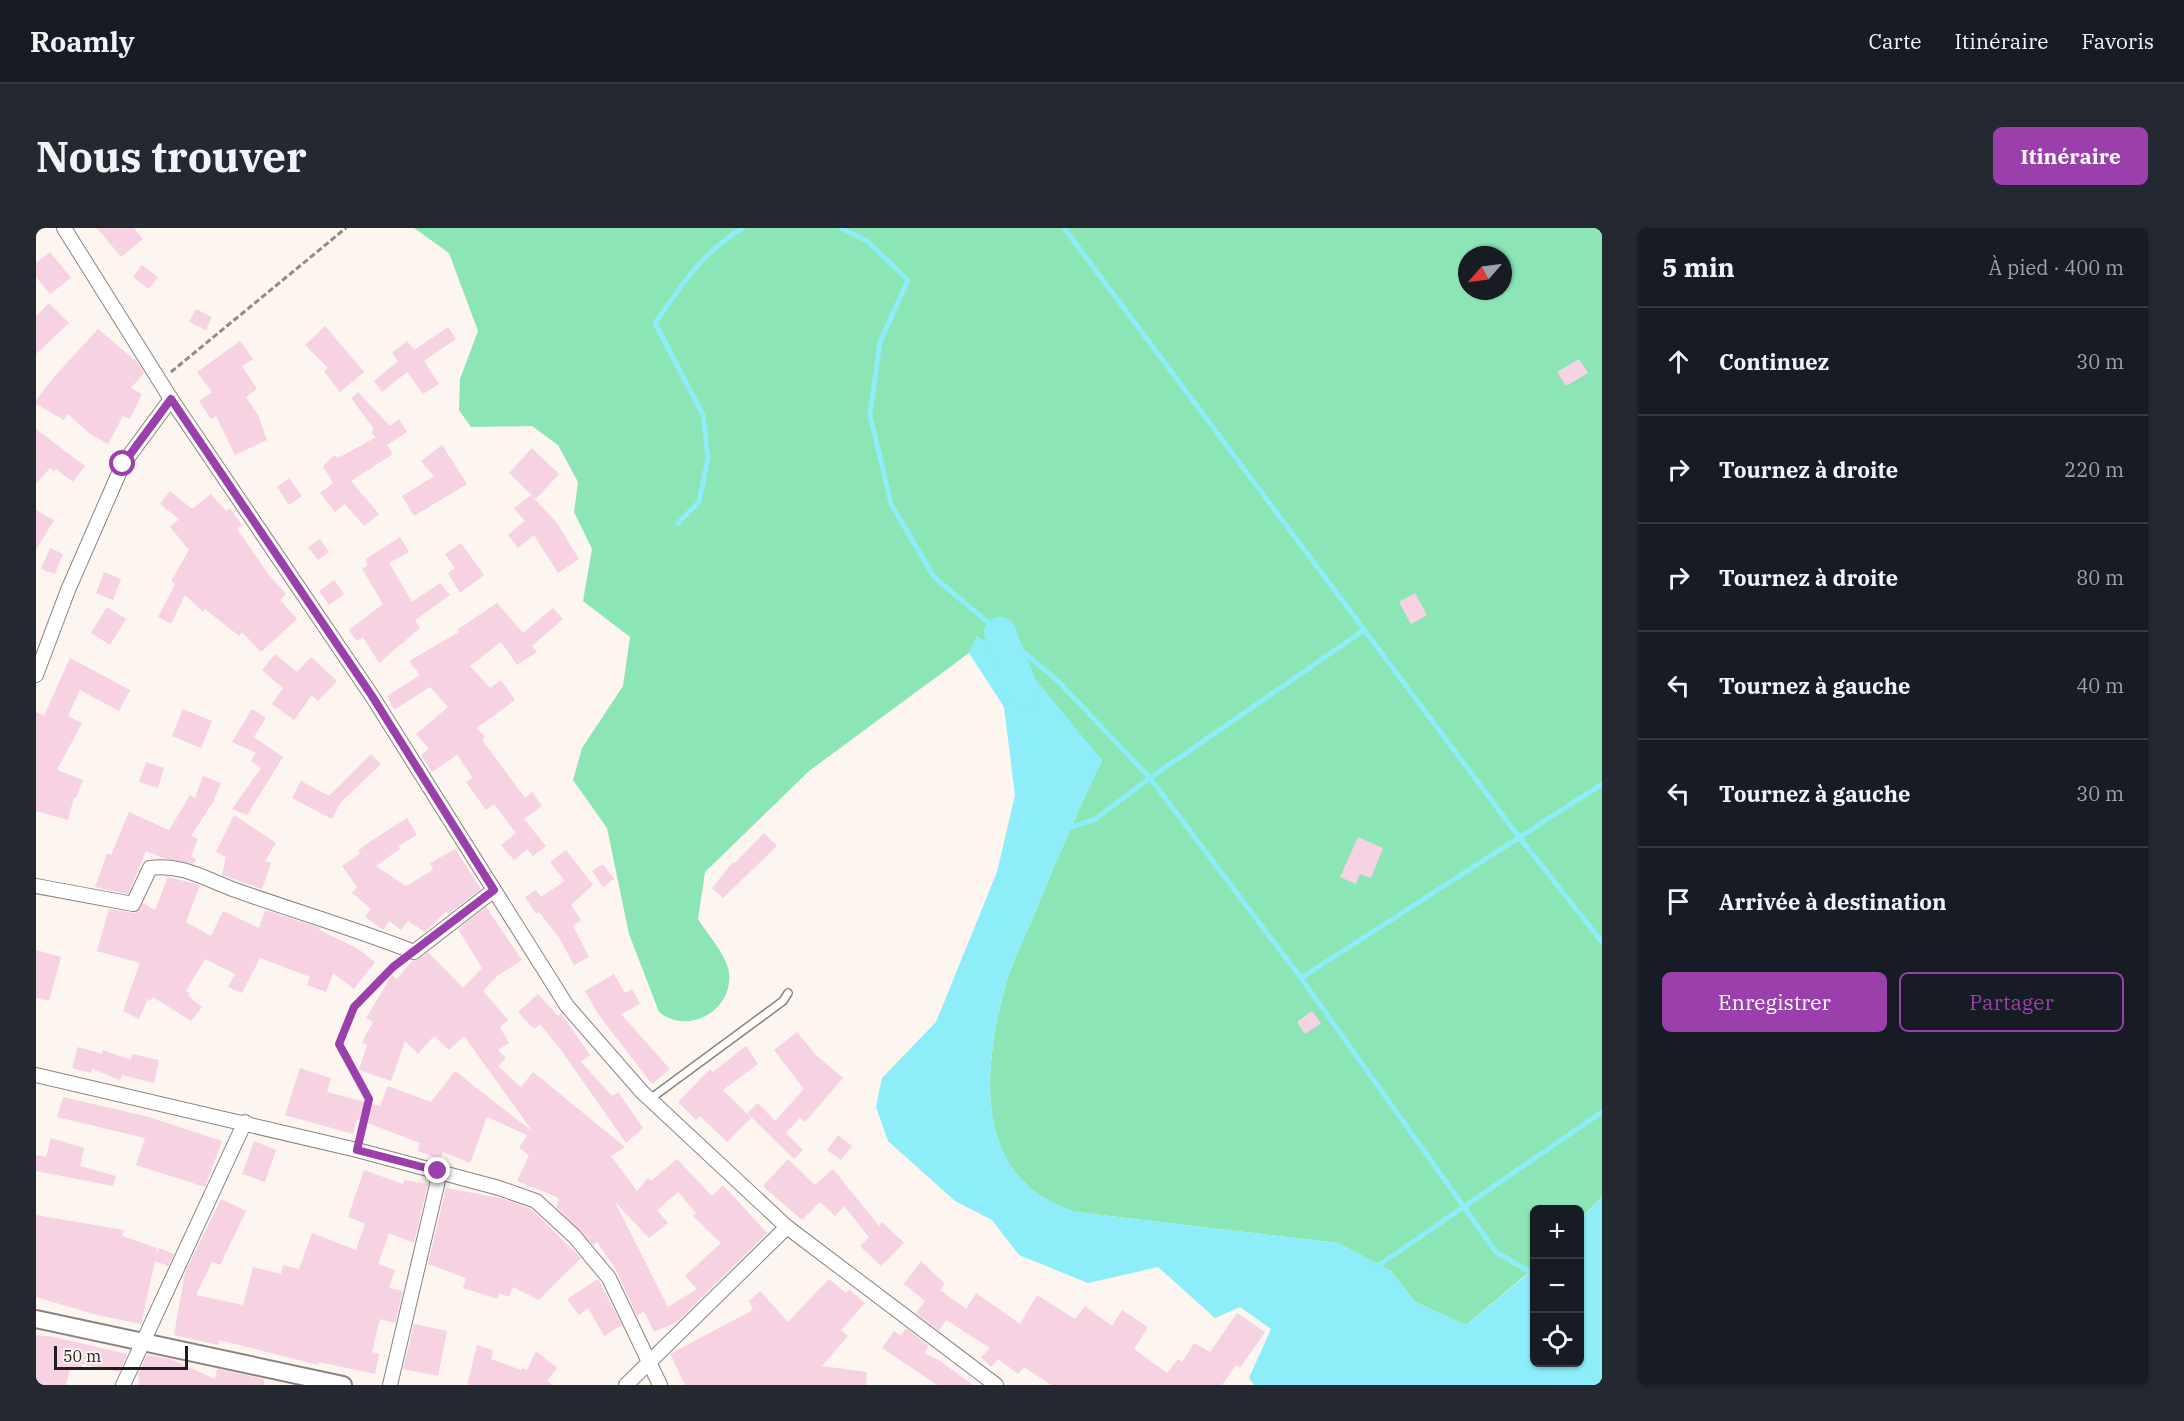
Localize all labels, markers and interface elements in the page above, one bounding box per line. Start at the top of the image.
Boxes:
text: Roamly [30,23,135,60]
text: Carte [1868,27,1922,55]
text: Itinéraire [1955,27,2048,55]
text: Favoris [2081,27,2154,55]
button: Itinéraire [1993,127,2148,185]
text: Nous trouver [36,129,307,184]
north arrow [1458,246,1512,300]
text: 5 min [1662,250,1735,284]
text: À pied · 400 m [1989,254,2124,281]
icon: ahead [1662,345,1695,378]
text: Continuez [1719,347,1829,376]
text: 30 m [2076,348,2124,375]
route start [109,450,135,476]
icon: right [1662,453,1695,486]
text: Tournez à droite [1719,455,1898,484]
text: 220 m [2064,456,2124,483]
icon: right [1662,561,1695,594]
text: Tournez à droite [1719,563,1898,592]
text: 80 m [2076,564,2124,591]
icon: left [1662,669,1695,702]
text: Tournez à gauche [1719,671,1910,700]
text: 40 m [2076,672,2124,699]
icon: left [1662,777,1695,810]
text: Tournez à gauche [1719,779,1910,808]
text: 30 m [2076,780,2124,807]
icon: arrive [1662,885,1695,918]
text: Arrivée à destination [1719,887,1947,916]
button: Enregistrer [1662,972,1887,1032]
button: Partager [1899,972,2124,1032]
route end [424,1157,450,1183]
map controls [1530,1205,1584,1367]
button: + [1530,1205,1584,1259]
button: − [1530,1259,1584,1313]
button: locate [1530,1313,1584,1367]
scale bar [54,1343,188,1370]
text: 50 m [63,1346,101,1366]

